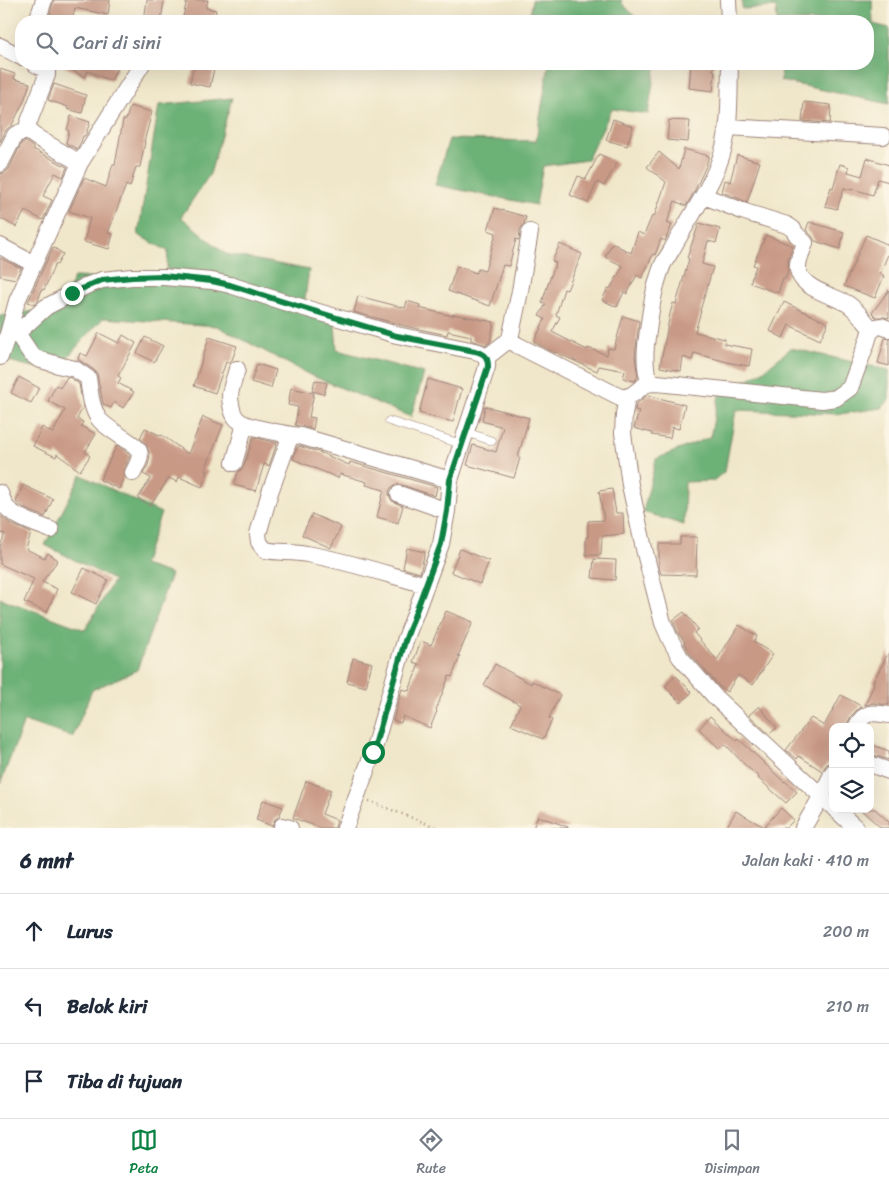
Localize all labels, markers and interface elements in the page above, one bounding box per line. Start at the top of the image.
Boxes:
search box [15,15,874,70]
text: Cari di sini [73,26,161,59]
icon: search [33,29,61,57]
route end [61,282,84,305]
map controls [829,723,874,813]
button: locate [829,723,874,768]
route start [362,741,385,764]
button: layers [829,768,874,813]
text: 6 mnt [20,842,73,880]
text: Jalan kaki · 410 m [743,846,869,875]
text: Lurus [67,915,113,948]
icon: ahead [20,917,48,945]
text: 200 m [823,917,869,946]
text: Belok kiri [67,990,147,1023]
icon: left [20,992,48,1020]
text: 210 m [826,992,869,1021]
text: Tiba di tujuan [67,1065,182,1098]
icon: arrive [20,1067,48,1095]
tab: Peta [129,1126,158,1181]
tab: Rute [417,1126,446,1181]
tab: Disimpan [704,1126,760,1181]

